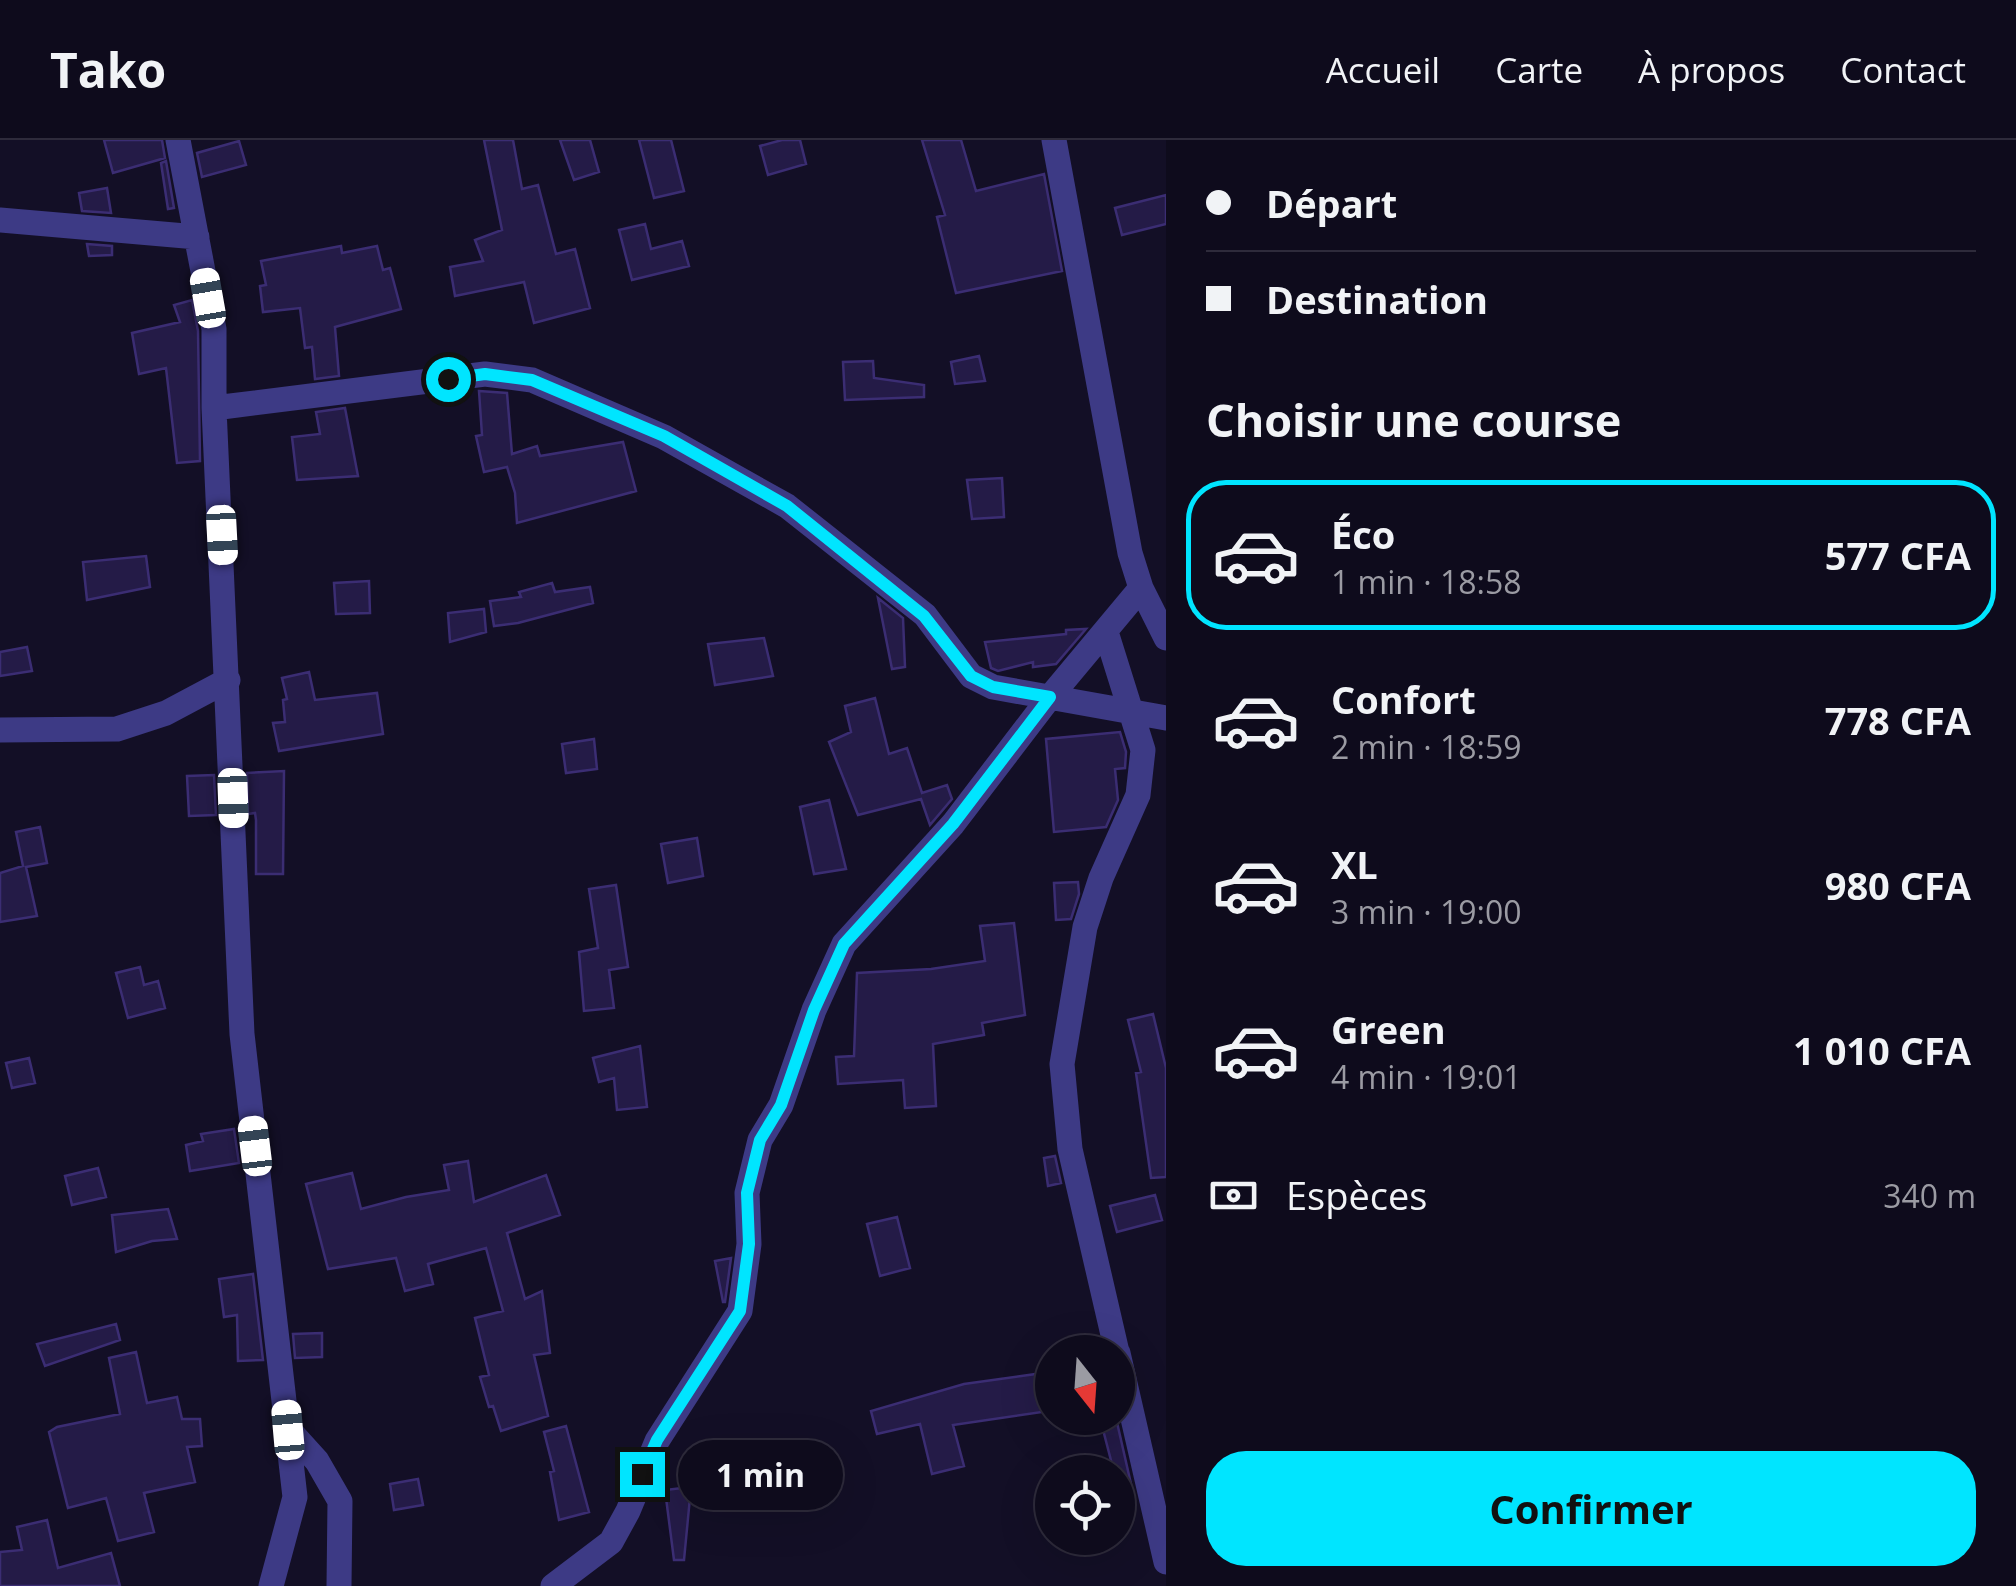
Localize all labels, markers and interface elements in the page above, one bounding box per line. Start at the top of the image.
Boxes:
text: Tako [50,37,166,102]
text: Accueil [1326,46,1440,93]
text: Carte [1495,46,1583,93]
text: À propos [1638,46,1785,93]
text: Contact [1840,46,1966,93]
text: Départ [1266,177,1397,229]
car [188,266,228,330]
text: Destination [1266,273,1488,325]
route start [426,357,471,402]
text: Choisir une course [1206,389,1621,450]
car [205,504,239,566]
text: Éco [1331,508,1395,560]
icon: car [1211,510,1301,600]
text: 577 CFA [1825,529,1971,581]
text: 1 min · 18:58 [1331,560,1522,603]
text: Confort [1331,673,1476,725]
icon: car [1211,675,1301,765]
text: 778 CFA [1825,694,1971,746]
text: 2 min · 18:59 [1331,725,1522,768]
car [217,767,249,829]
text: XL [1331,838,1378,890]
icon: car [1211,840,1301,930]
text: 980 CFA [1825,859,1971,911]
text: 3 min · 19:00 [1331,890,1522,933]
text: Green [1331,1003,1446,1055]
icon: car [1211,1005,1301,1095]
text: 1 010 CFA [1793,1024,1971,1076]
text: 4 min · 19:01 [1331,1055,1522,1098]
car [236,1114,274,1178]
icon: cash [1206,1168,1261,1223]
text: Espèces [1286,1169,1427,1221]
text: 340 m [1883,1174,1976,1217]
north arrow [1035,1335,1135,1435]
map controls [1035,1335,1135,1555]
car [270,1399,306,1461]
callout: 1 min [677,1439,842,1509]
button: Confirmer [1206,1451,1976,1566]
route end [620,1452,665,1497]
text: 1 min [716,1453,805,1496]
button: locate [1035,1455,1135,1555]

